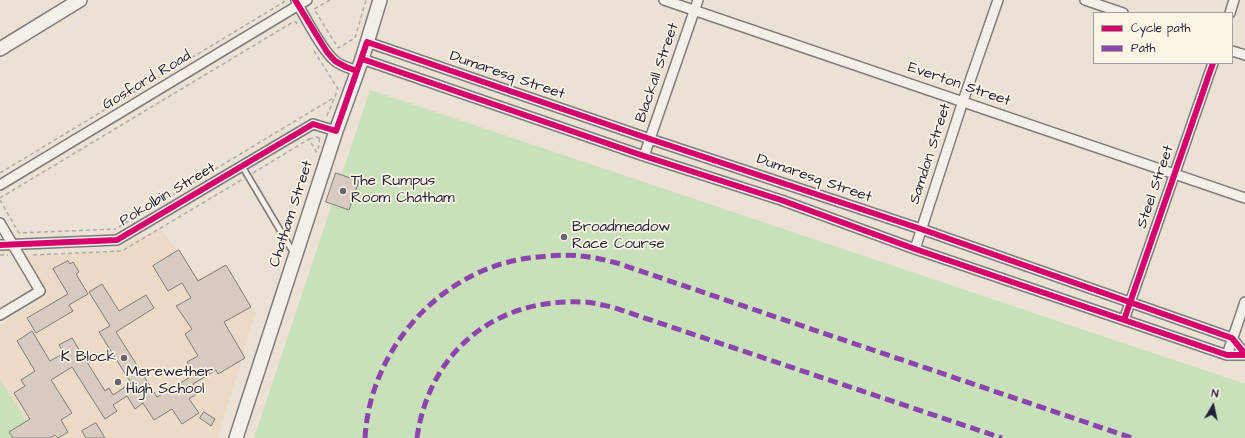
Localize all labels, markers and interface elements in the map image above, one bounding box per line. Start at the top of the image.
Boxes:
legend [1093,12,1233,64]
text: Cycle path [1131,20,1190,37]
street label: Blackall Street [633,21,683,125]
text: Path [1131,40,1156,57]
street label: Gosford Road [99,48,195,114]
street label: Dumaresq Street [447,48,567,104]
street label: Everton Street [905,59,1013,111]
street label: Samdon Street [906,101,956,207]
street label: Steel Street [1133,143,1179,231]
street label: Dumaresq Street [754,151,874,207]
street label: Pokolbin Street [117,159,219,231]
street label: Chatham Street [266,159,318,269]
place label: The Rumpus Room Chatham [351,173,455,208]
marker: The Rumpus Room Chatham [338,186,348,196]
place label: Broadmeadow Race Course [572,219,670,254]
marker: Broadmeadow Race Course [559,232,569,242]
place label: K Block [61,349,116,367]
marker: K Block [119,353,129,363]
place label: Merewether High School [126,364,213,399]
marker: Merewether High School [113,377,123,387]
north arrow [1193,386,1233,426]
text: N [1210,386,1220,402]

